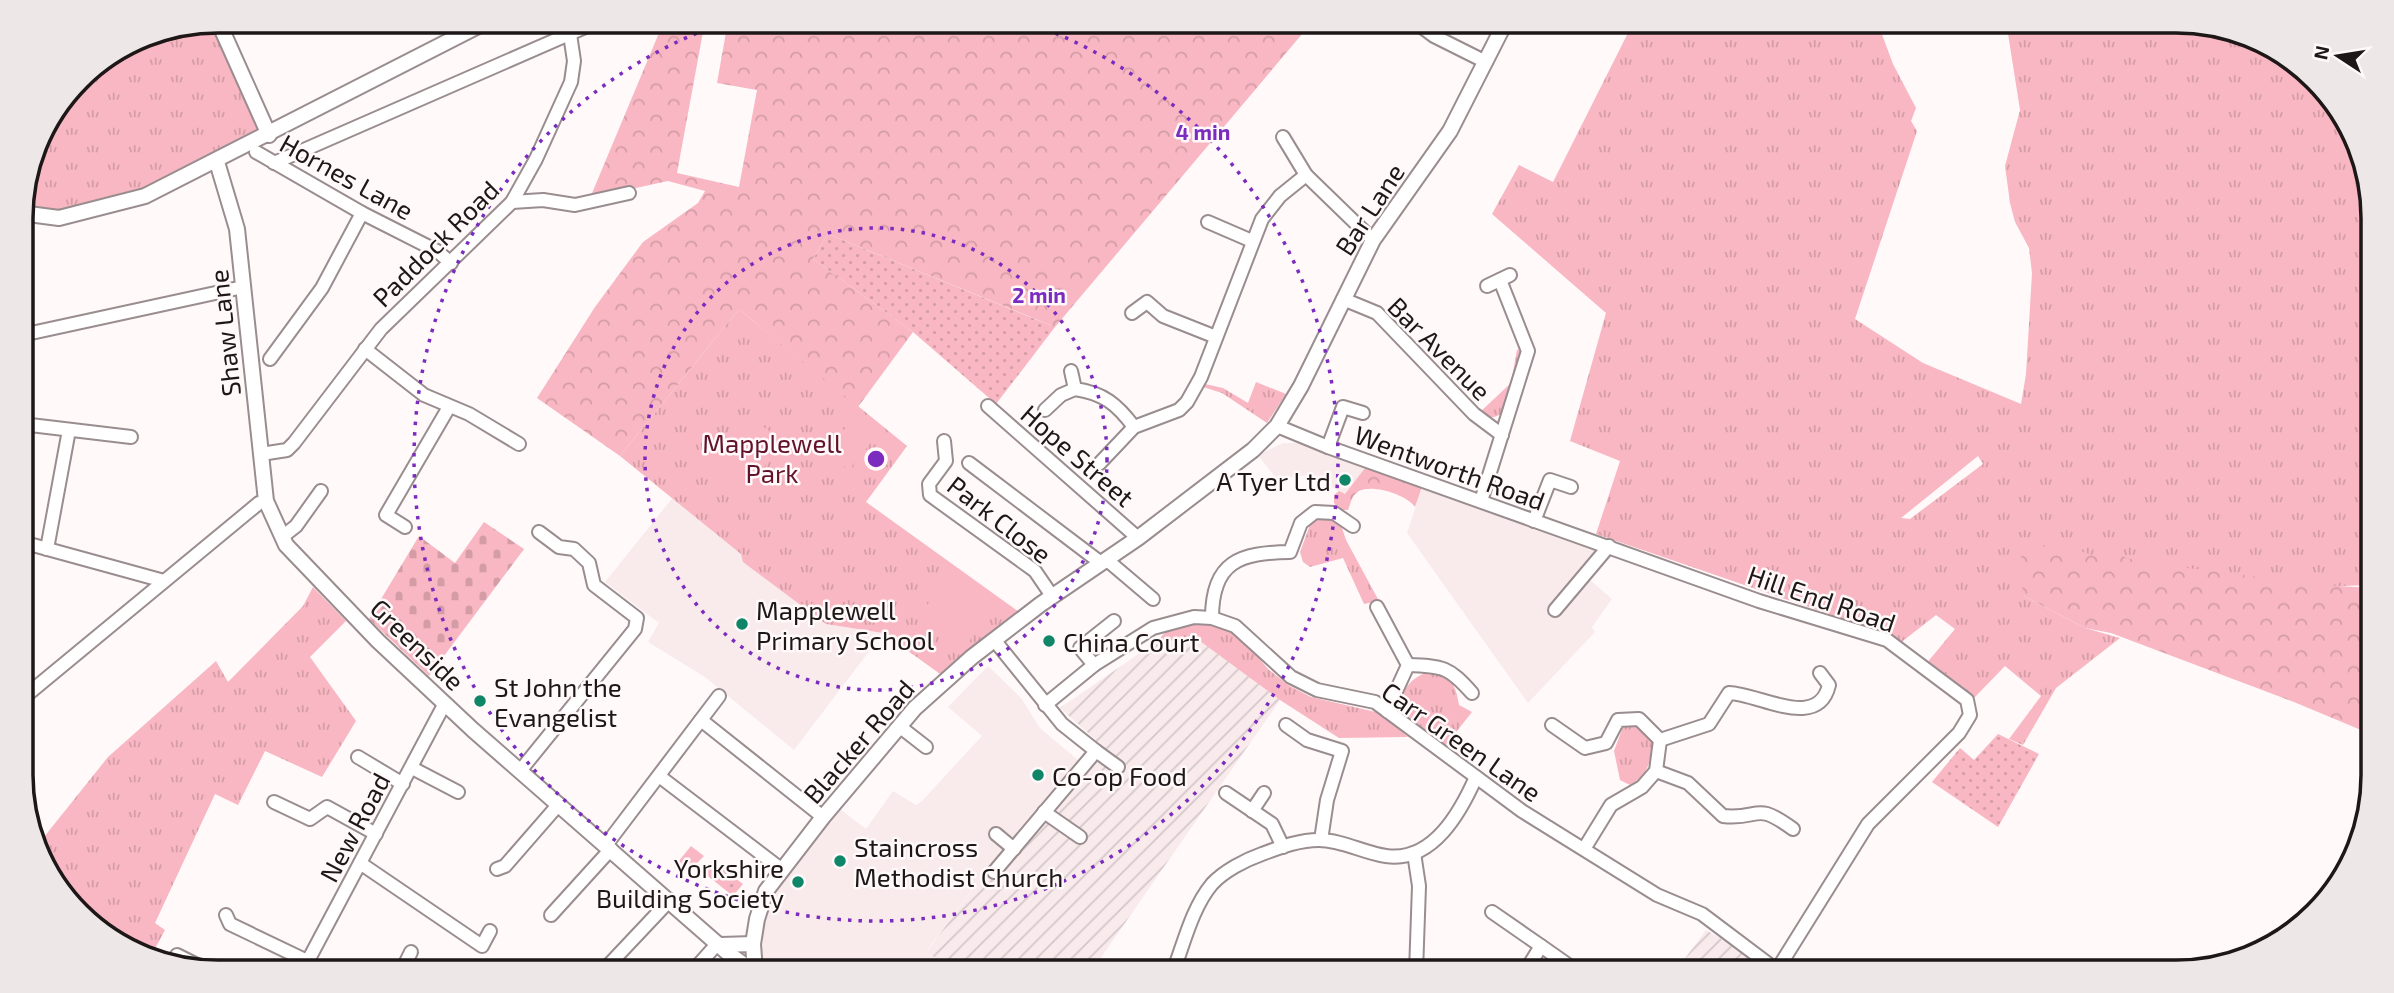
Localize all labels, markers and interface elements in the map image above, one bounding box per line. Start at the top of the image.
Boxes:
north arrow [2303,21,2373,91]
text: N [2308,43,2334,61]
text: 4 min [1176,119,1230,144]
street label: Hornes Lane [275,127,419,225]
street label: Bar Lane [1328,157,1410,261]
street label: Paddock Road [366,174,504,312]
street label: Shaw Lane [202,268,246,398]
text: 2 min [1012,282,1066,307]
street label: Bar Avenue [1382,290,1498,406]
street label: Hope Street [1015,398,1141,512]
street label: Wentworth Road [1351,418,1549,516]
park label: Mapplewell Park [702,427,842,488]
centre of rings [864,447,888,471]
place label: A Tyer Ltd [1216,465,1331,496]
street label: Park Close [942,469,1058,569]
marker: A Tyer Ltd [1337,472,1353,488]
street label: Hill End Road [1744,558,1900,638]
street label: Greenside [365,592,471,696]
place label: Mapplewell Primary School [756,594,935,655]
marker: Mapplewell Primary School [734,616,750,632]
place label: China Court [1063,626,1199,657]
marker: China Court [1041,633,1057,649]
place label: St John the Evangelist [494,671,622,732]
street label: Blacker Road [796,673,920,809]
street label: Carr Green Lane [1376,675,1548,807]
marker: St John the Evangelist [472,693,488,709]
place label: Co-op Food [1052,760,1187,791]
street label: New Road [312,767,396,887]
marker: Co-op Food [1030,767,1046,783]
place label: Staincross Methodist Church [854,831,1063,892]
place label: Yorkshire Building Society [596,852,784,913]
marker: Staincross Methodist Church [832,853,848,869]
marker: Yorkshire Building Society [790,874,806,890]

